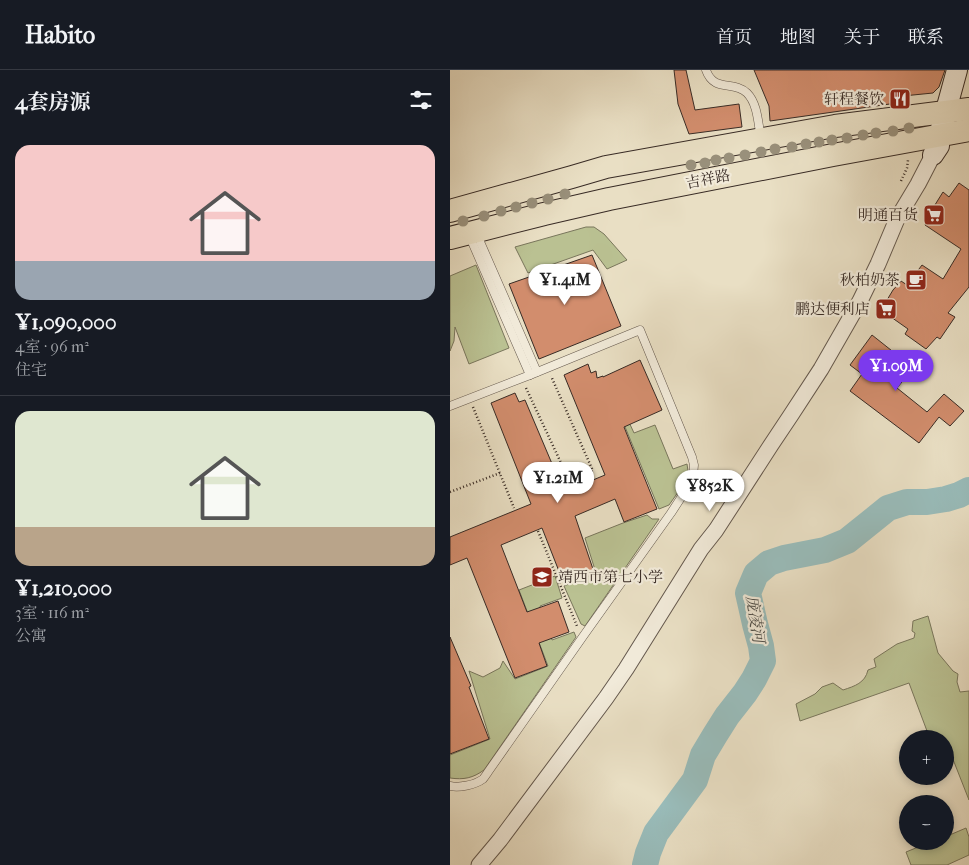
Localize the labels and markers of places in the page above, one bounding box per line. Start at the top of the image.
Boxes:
restaurant icon: 轩程餐饮 [888,87,912,111]
place label: 轩程餐饮 [824,90,884,108]
supermarket icon: 明通百货 [922,203,946,227]
place label: 明通百货 [858,206,918,224]
pin: ¥1.41M [524,264,606,306]
cafe icon: 秋柏奶茶 [904,268,928,292]
place label: 秋柏奶茶 [840,271,900,289]
supermarket icon: 鹏达便利店 [874,297,898,321]
place label: 鹏达便利店 [795,300,870,318]
pin: ¥1.09M [855,350,937,392]
pin: ¥1.21M [517,462,599,504]
pin: ¥852K [675,470,745,512]
school or university icon: 靖西市第七小学 [530,565,554,589]
place label: 靖西市第七小学 [558,568,663,586]

